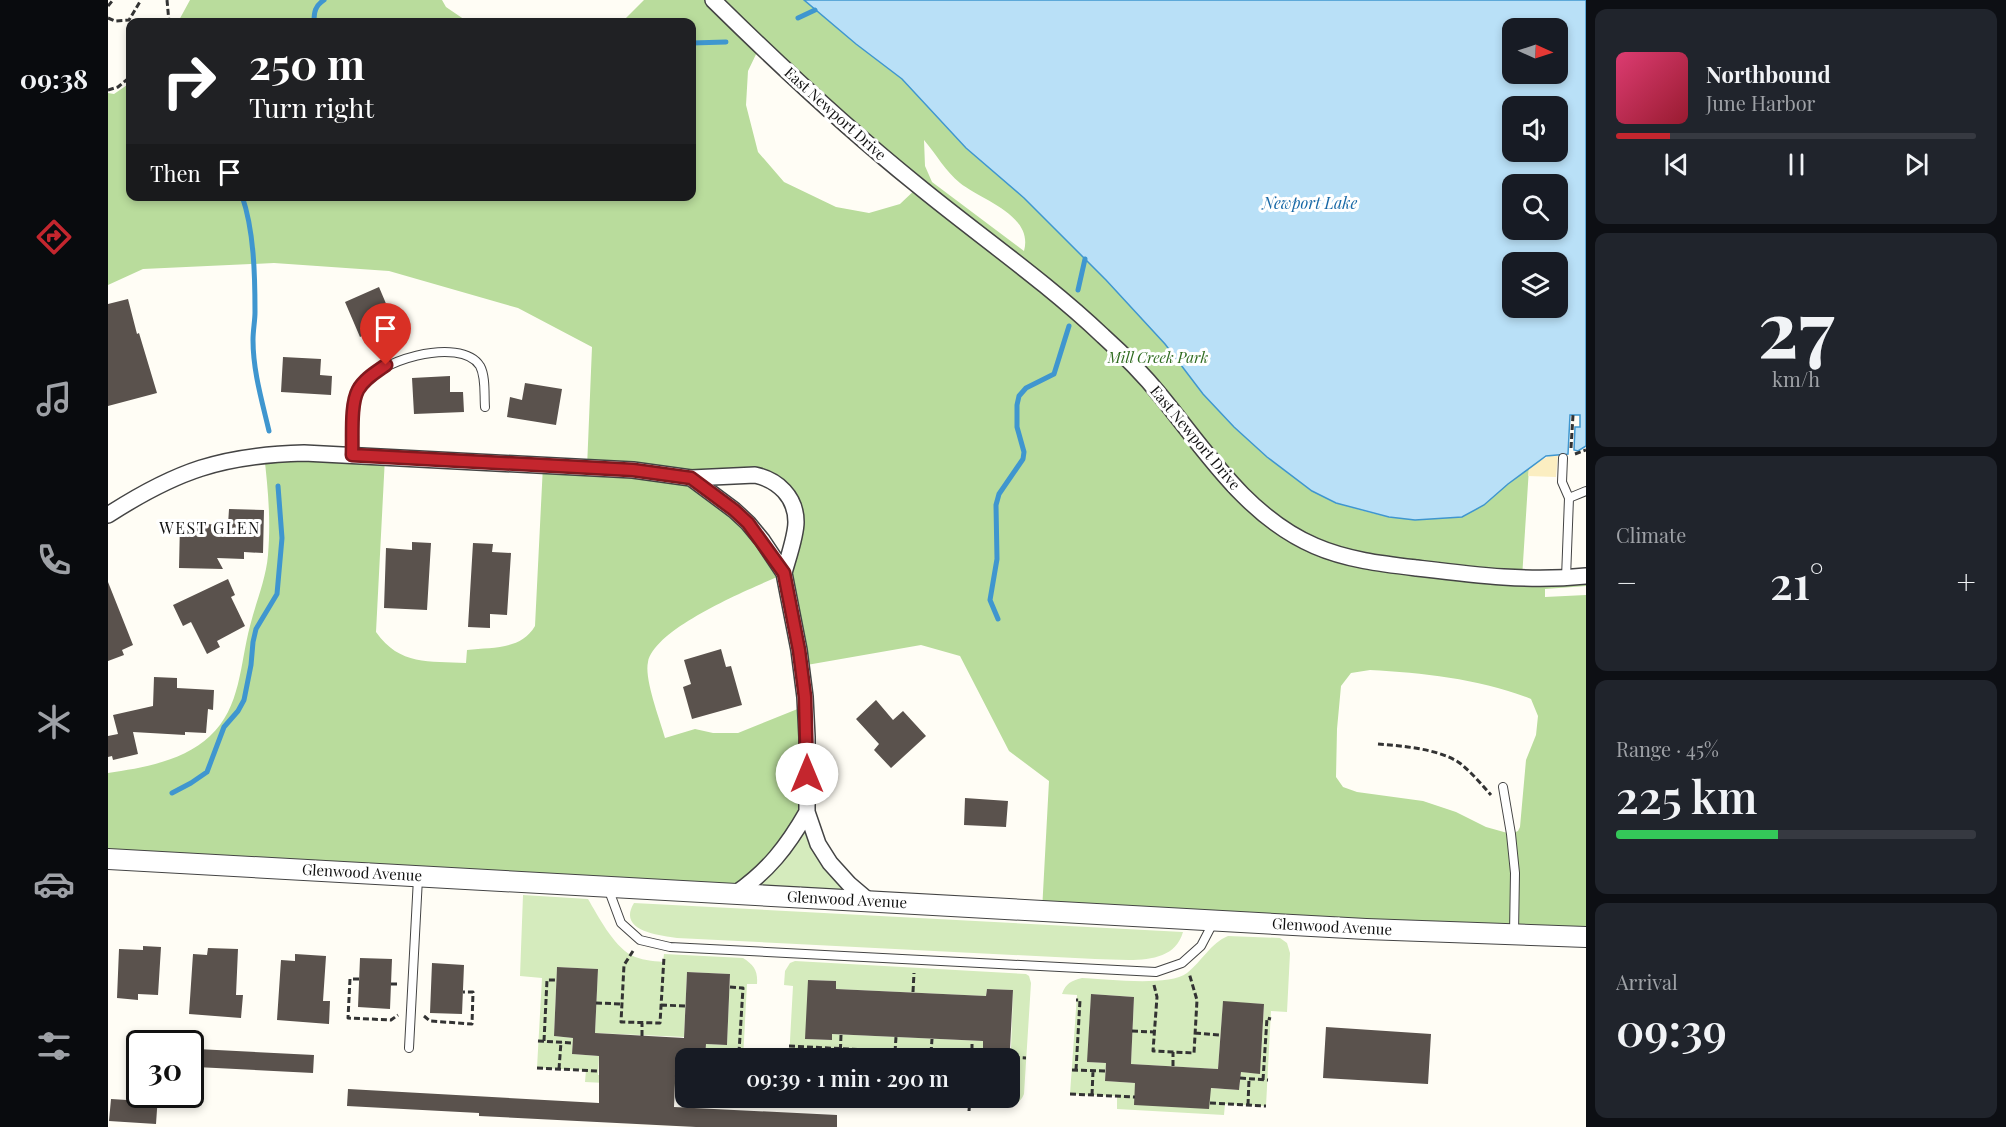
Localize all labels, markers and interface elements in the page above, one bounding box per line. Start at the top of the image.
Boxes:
north arrow [1502,18,1568,84]
map controls [1502,18,1568,318]
text: 250 m [249,35,365,91]
icon: right [150,42,228,120]
text: Northbound [1706,59,1831,89]
text: 09:38 [20,60,88,96]
street label: East Newport Drive [780,62,891,164]
text: Turn right [249,89,374,125]
text: June Harbor [1706,89,1816,116]
button: sound [1502,96,1568,162]
icon: previous [1660,148,1693,181]
icon: pause [1780,148,1813,181]
icon: next [1900,148,1933,181]
icon: arrive [213,156,246,189]
text: Then [150,158,201,188]
button: search [1502,174,1568,240]
water label: Newport Lake [1261,192,1358,213]
icon: directions [33,216,75,258]
button: layers [1502,252,1568,318]
text: 27 [1758,274,1834,378]
pin [360,303,411,365]
icon: arrive [369,312,402,345]
park label: Mill Creek Park [1107,347,1208,367]
text: km/h [1772,365,1820,392]
icon: music [33,378,75,420]
street label: East Newport Drive [1146,381,1245,494]
district label: WEST GLEN [158,517,261,538]
text: Climate [1616,521,1686,548]
icon: phone [33,539,75,581]
text: 21° [1770,551,1824,611]
text: − [1616,559,1637,603]
text: + [1957,559,1976,603]
icon: climate [33,701,75,743]
text: Range · 45% [1616,735,1719,762]
position arrow [775,742,839,806]
text: 225 km [1616,765,1757,825]
street label: Glenwood Avenue [301,859,423,885]
icon: car [33,863,75,905]
street label: Glenwood Avenue [786,886,908,912]
street label: Glenwood Avenue [1271,913,1393,939]
text: Arrival [1616,968,1678,995]
text: 09:39 [1616,998,1727,1058]
icon: filters [33,1025,75,1067]
speed limit sign: 30 [126,1030,204,1108]
text: 09:39 · 1 min · 290 m [746,1063,949,1093]

